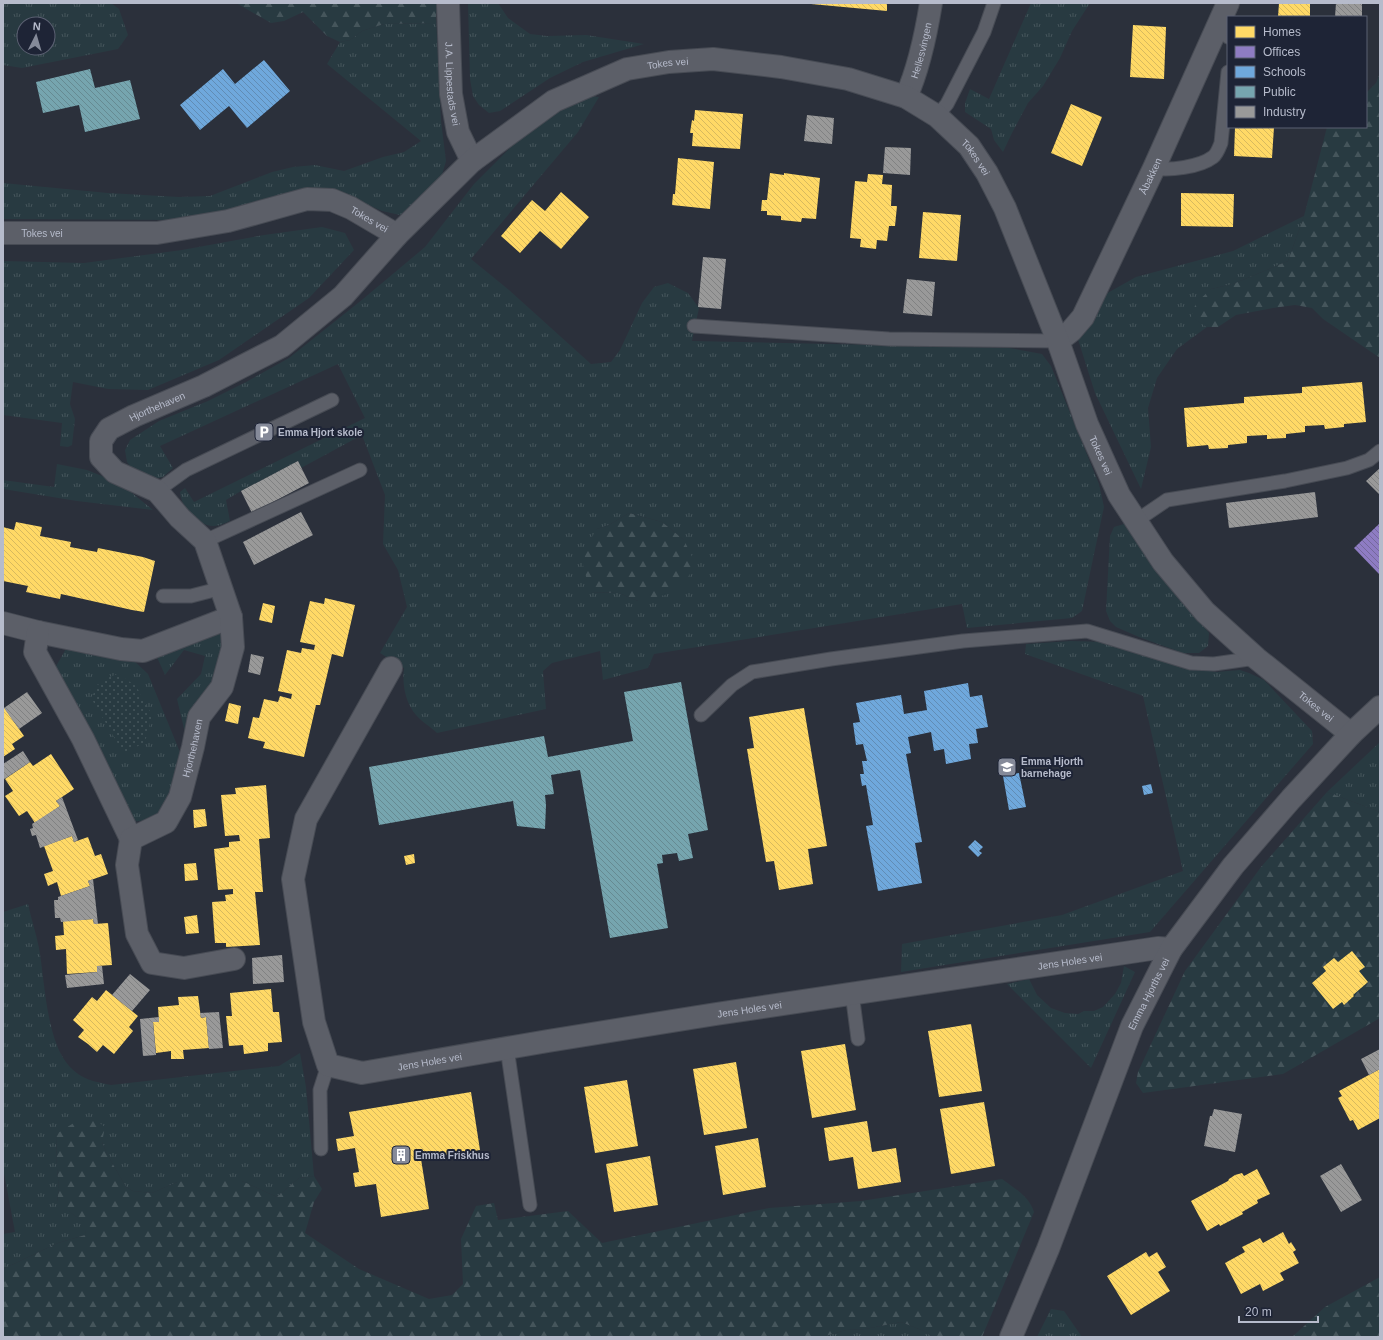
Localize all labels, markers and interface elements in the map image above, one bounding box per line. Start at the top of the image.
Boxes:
north arrow [16,16,56,56]
legend [1227,16,1367,128]
text: N [32,20,41,32]
street label: Hellesvingen [909,22,934,80]
text: Homes [1263,25,1301,39]
street label: J.A. Lippestads vei [443,42,462,127]
text: Offices [1263,45,1300,59]
street label: Tokes vei [646,56,689,72]
text: Schools [1263,65,1306,79]
text: Public [1263,85,1296,99]
text: Industry [1263,105,1306,119]
street label: Tokes vei [959,137,992,177]
street label: Åbakken [1136,156,1164,196]
street label: Tokes vei [348,204,390,235]
street label: Tokes vei [21,228,63,239]
street label: Hjorthehaven [127,390,187,424]
parking icon: Emma Hjort skole [253,421,275,443]
place label: Emma Hjort skole [278,427,363,438]
street label: Tokes vei [1087,434,1114,477]
street label: Tokes vei [1296,689,1336,724]
street label: Hjorthehaven [180,718,205,778]
school or university icon: Emma Hjorth barnehage [996,756,1018,778]
place label: Emma Hjorth barnehage [1021,756,1083,779]
street label: Jens Holes vei [1037,951,1103,972]
street label: Emma Hjorths vei [1126,956,1172,1032]
street label: Jens Holes vei [716,999,782,1020]
street label: Jens Holes vei [397,1051,463,1073]
building icon: Emma Friskhus [390,1144,412,1166]
place label: Emma Friskhus [415,1150,490,1161]
scale bar [1239,1298,1318,1324]
text: 20 m [1245,1305,1272,1319]

